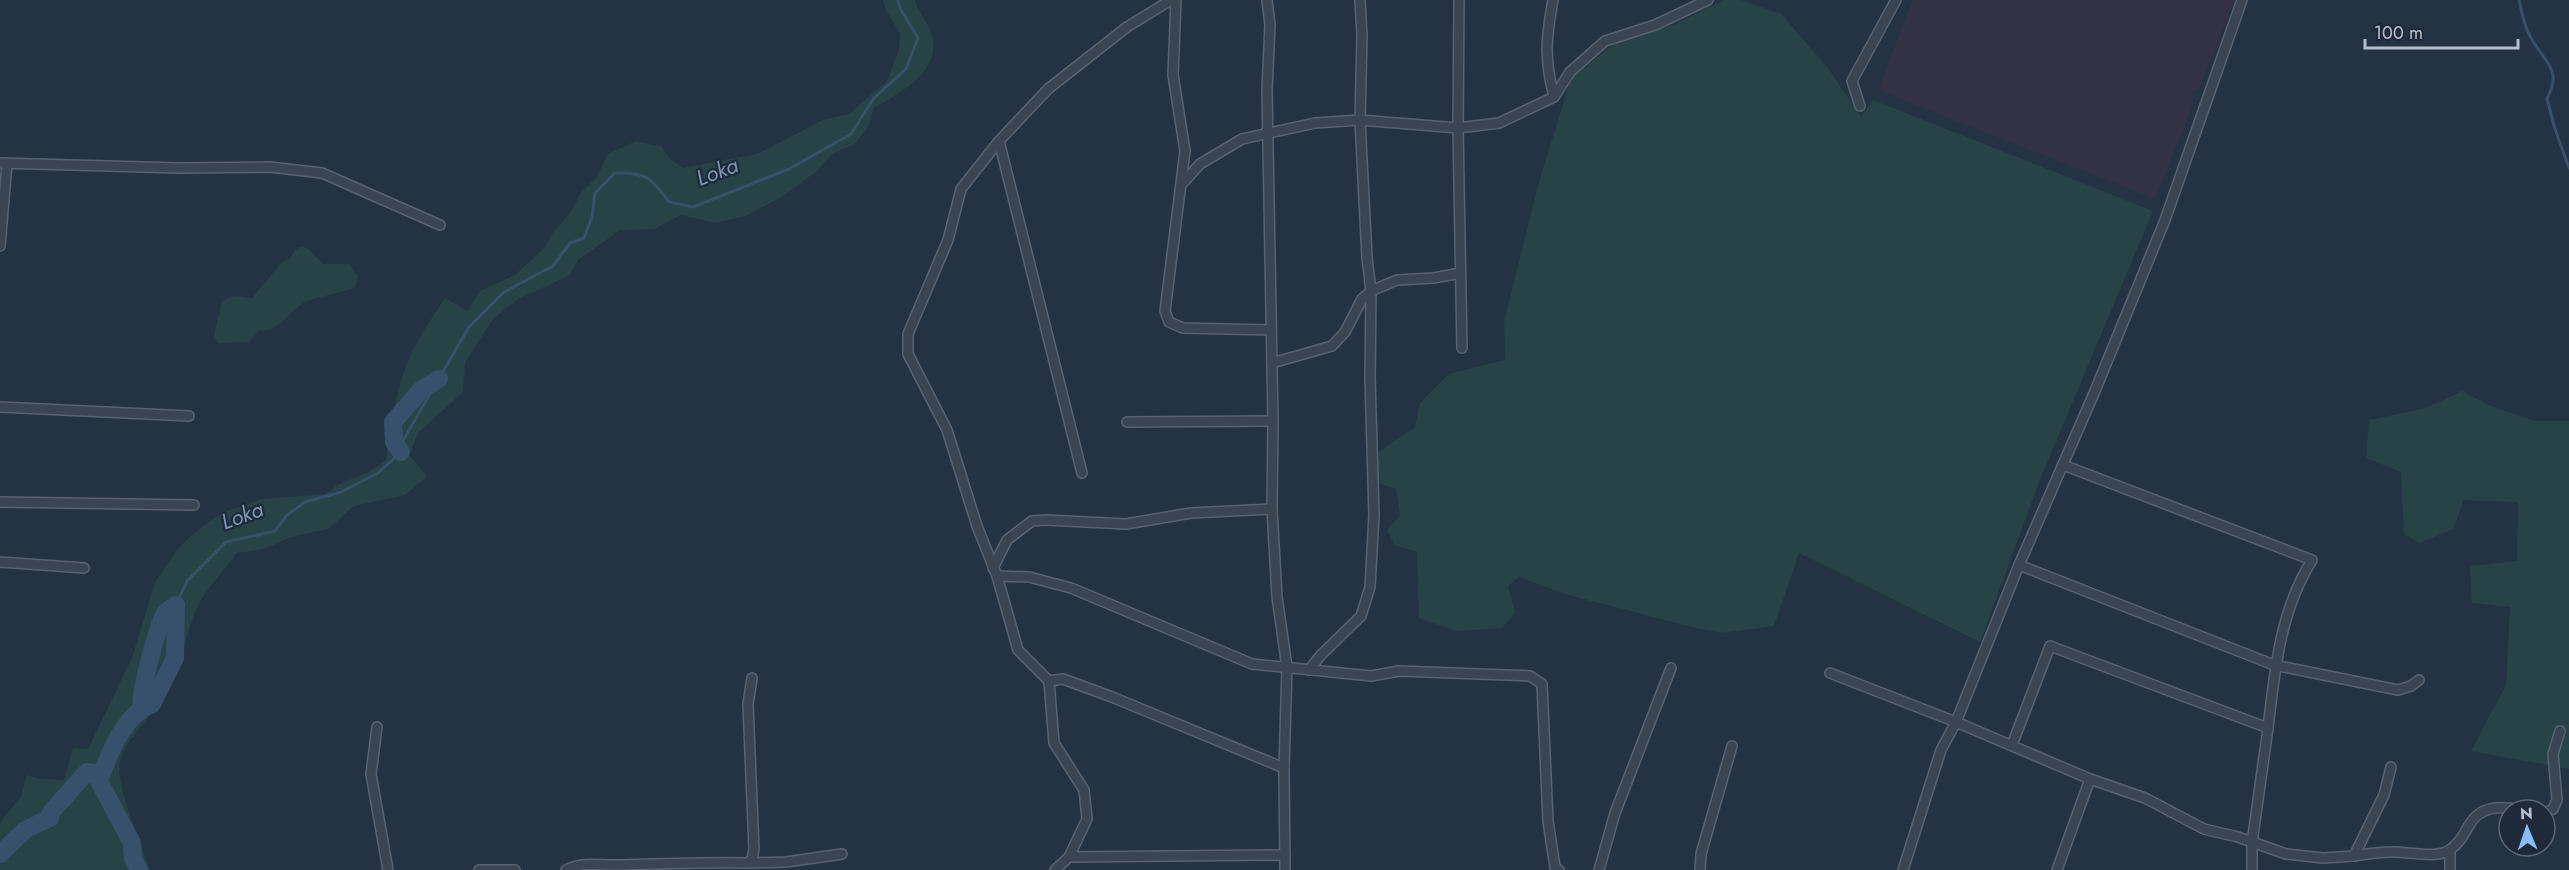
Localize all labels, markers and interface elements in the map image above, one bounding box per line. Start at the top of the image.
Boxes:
scale bar [2365,12,2518,50]
text: 100 m [2374,20,2423,46]
water label: Loka [691,148,743,194]
water label: Loka [216,493,268,537]
north arrow [2497,798,2557,858]
text: N [2520,802,2533,825]

